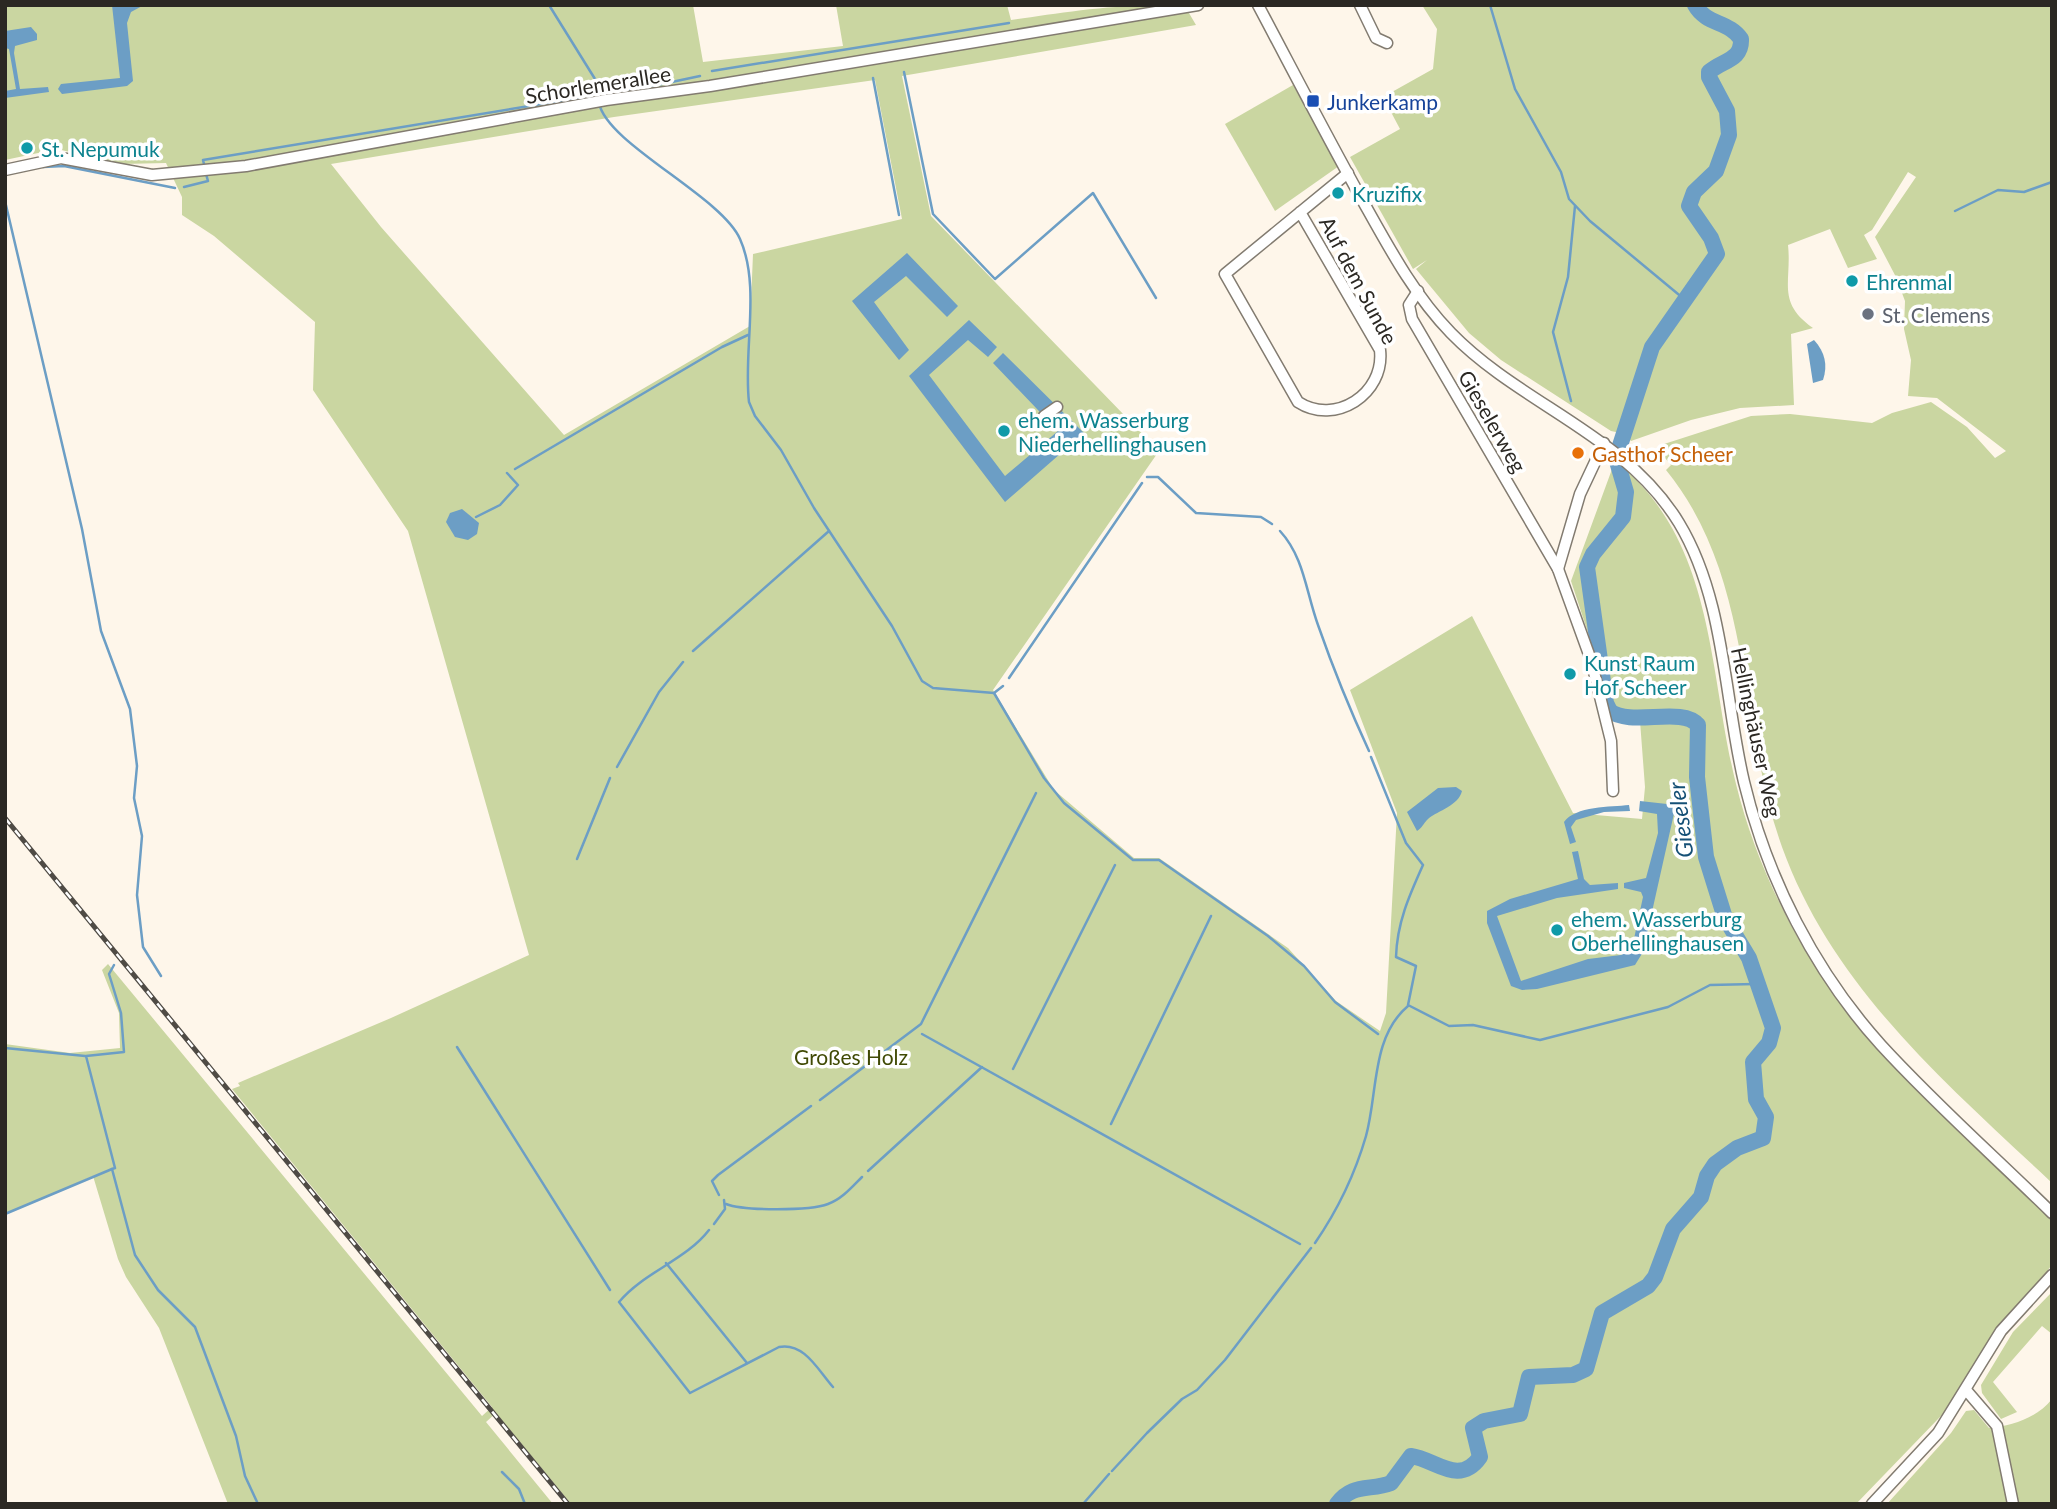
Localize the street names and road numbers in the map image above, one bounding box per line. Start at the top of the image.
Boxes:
street label: Schorlemerallee [523,60,673,108]
street label: Auf dem Sunde [1315,212,1403,348]
street label: Gieselerweg [1454,366,1532,477]
street label: Hellinghäuser Weg [1727,645,1787,819]

